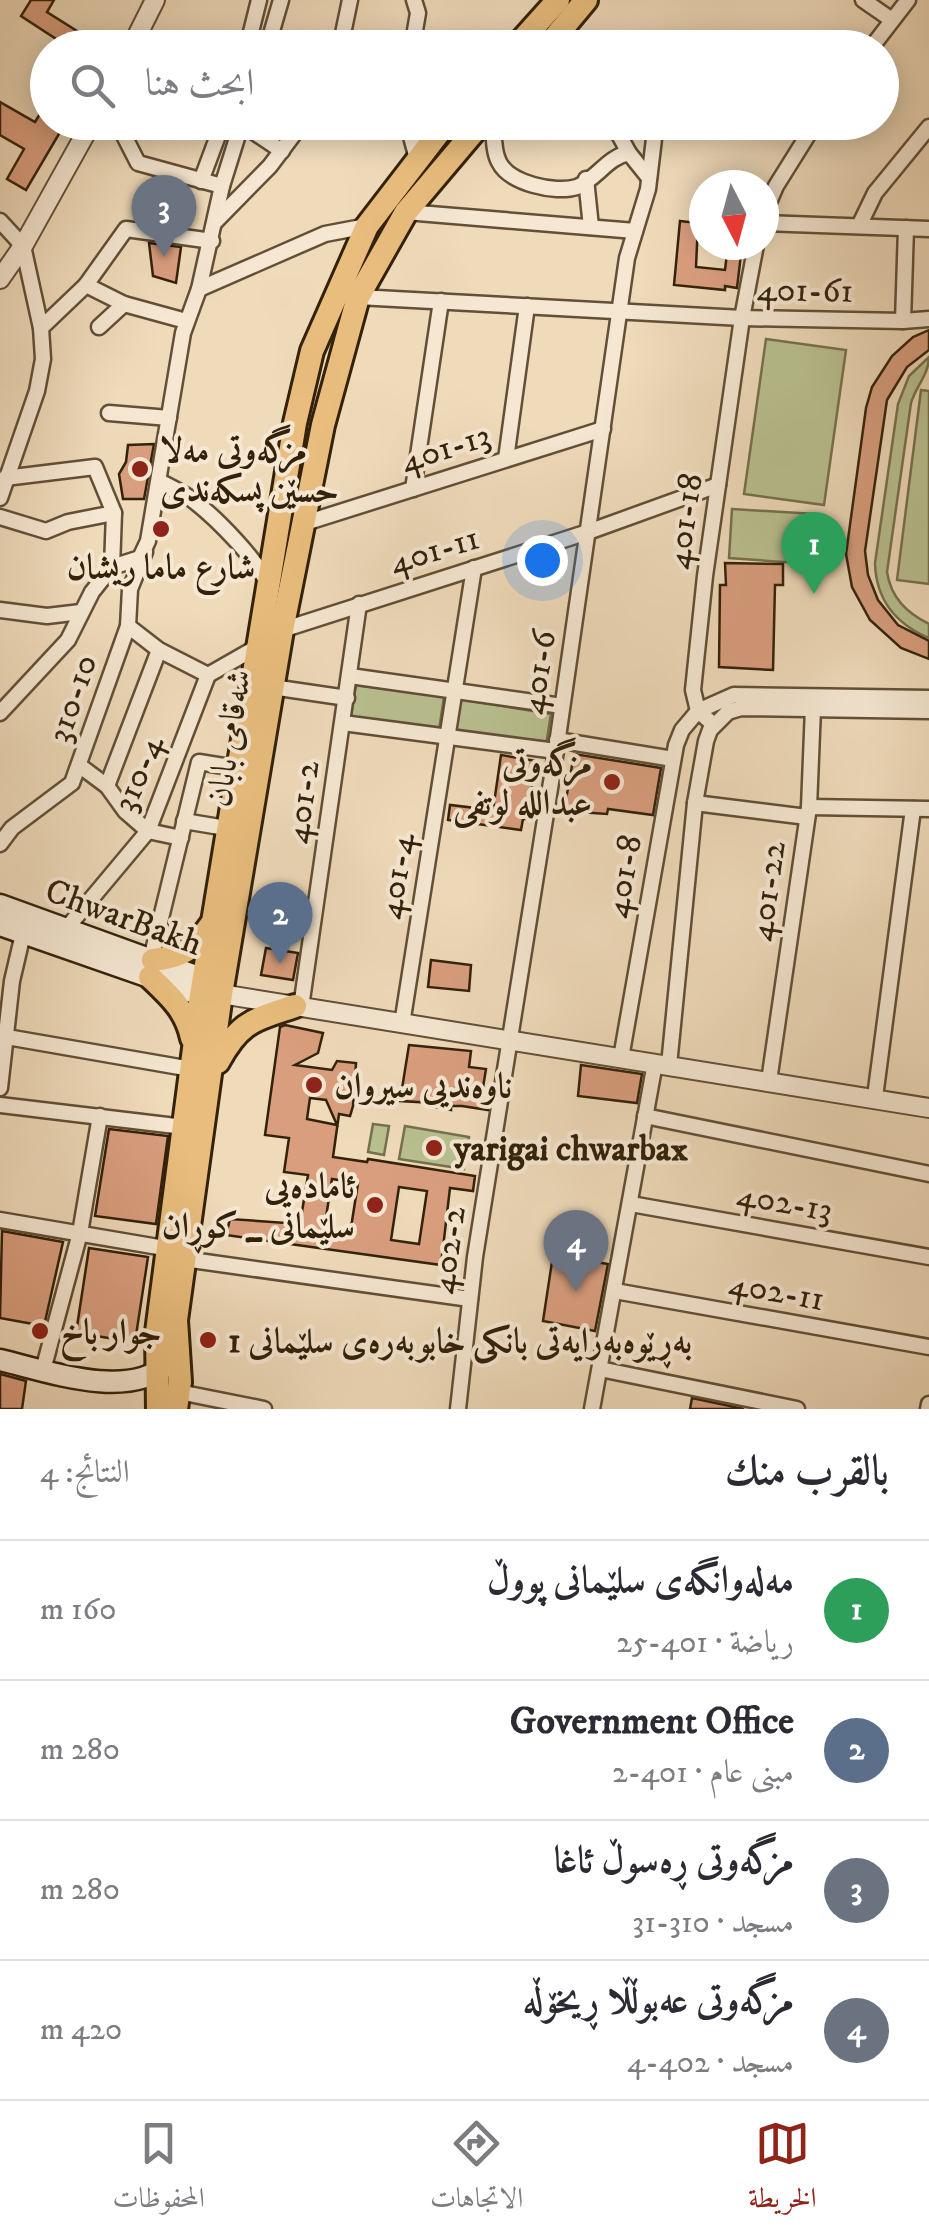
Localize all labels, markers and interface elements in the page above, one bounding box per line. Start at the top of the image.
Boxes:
search box [30,30,899,140]
icon: search [65,58,120,113]
text: ابحث هنا [145,60,255,108]
north arrow [689,170,779,260]
pin: 3 [132,174,196,257]
street label: 401-61 [756,268,854,314]
street label: 401-13 [395,414,496,484]
place label: مزگەوتی مەلا حسێن پسکەندی [160,424,339,513]
marker: مزگەوتی مەلا حسێن پسکەندی [129,458,151,480]
street label: 401-18 [656,471,713,572]
pin: 1 [782,512,846,594]
street label: 401-11 [384,516,485,585]
marker: شارع ماما ريشان [150,518,172,540]
your location [517,535,568,586]
place label: شارع ماما ريشان [67,546,255,595]
street label: 401-6 [511,626,568,717]
street label: 310-10 [37,649,108,749]
street label: شەقامی بابان [197,666,263,810]
street label: 310-4 [103,728,175,819]
place label: مزگەوتی عبداللە لوتفی [452,737,592,829]
street label: 401-2 [275,758,331,846]
marker: مزگەوتی عبداللە لوتفی [601,771,623,793]
street label: 401-4 [369,830,426,922]
street label: 401-8 [595,831,653,921]
street label: 401-22 [739,839,797,944]
street label: ChwarBakh [39,869,208,967]
pin: 2 [248,882,312,964]
place label: ناوەندیی سیروان [334,1065,512,1109]
marker: ناوەندیی سیروان [303,1074,325,1096]
place label: yarigai chwarbax [453,1128,689,1172]
marker: yarigai chwarbax [423,1137,445,1159]
place label: ئامادەیی سلێمانی _ کوڕان [162,1165,356,1254]
street label: 402-13 [733,1173,836,1233]
marker: ئامادەیی سلێمانی _ کوڕان [364,1194,386,1216]
street label: 402-2 [421,1204,477,1297]
pin: 4 [544,1210,608,1292]
street label: 402-11 [726,1262,828,1322]
place label: جوار باخ [60,1311,162,1363]
marker: جوار باخ [29,1320,51,1342]
place label: بەڕێوەبەرایەتی بانکی خابوبەرەی سلێمانی 1 [228,1320,692,1369]
marker: بەڕێوەبەرایەتی بانکی خابوبەرەی سلێمانی 1 [197,1329,219,1351]
text: بالقرب منك [725,1446,889,1498]
text: النتائج: 4 [40,1453,130,1493]
text: مەلەوانگەی سلێمانی پووڵ [487,1557,794,1605]
text: 160 m [40,1590,116,1630]
text: 1 [851,1590,862,1630]
text: رياضة · 401-25 [616,1623,794,1663]
text: Government Office [510,1698,794,1746]
text: 280 m [40,1730,120,1770]
text: 2 [849,1730,864,1770]
text: مبنى عام · 401-2 [612,1753,794,1793]
text: مزگەوتی ڕەسوڵ ئاغا [554,1837,794,1885]
text: 280 m [40,1870,120,1910]
text: 3 [851,1870,862,1910]
text: مسجد · 310-31 [632,1903,794,1943]
text: مزگەوتی عەبوڵڵا ڕیخۆڵە [523,1977,794,2025]
text: 420 m [40,2010,122,2050]
text: 4 [847,2010,866,2050]
text: مسجد · 402-4 [627,2043,794,2083]
tab: المحفوظات [113,2116,205,2225]
tab: الاتجاهات [430,2116,523,2225]
tab: الخريطة [748,2116,816,2225]

